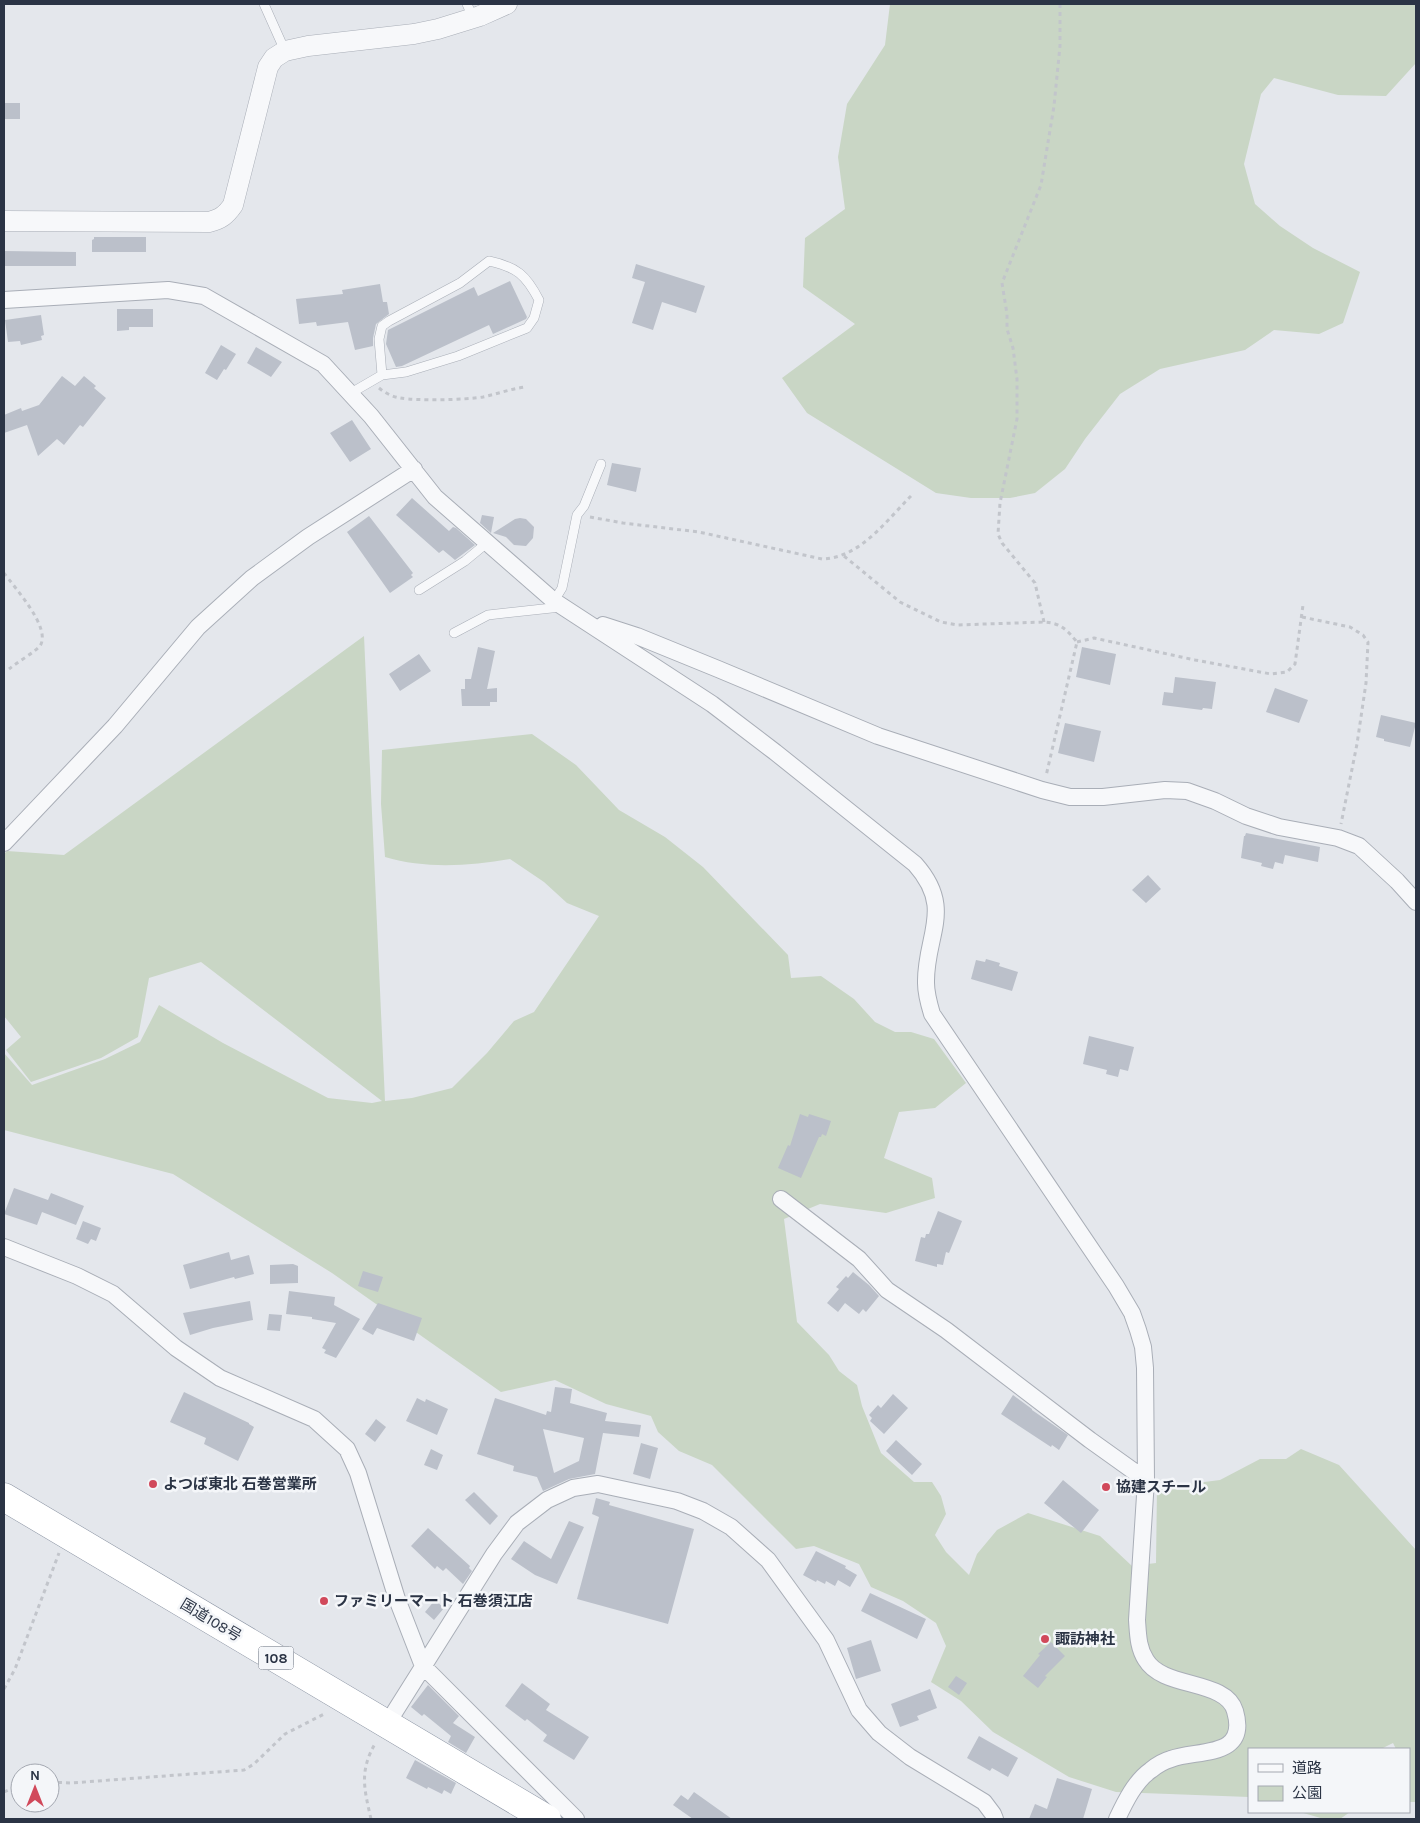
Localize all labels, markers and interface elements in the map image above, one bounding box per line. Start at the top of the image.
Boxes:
place label: よつば東北 石巻営業所 [163,1475,317,1493]
marker: よつば東北 石巻営業所 [147,1478,159,1490]
place label: 協建スチール [1116,1478,1206,1496]
marker: 協建スチール [1100,1481,1112,1493]
place label: ファミリーマート 石巻須江店 [334,1592,533,1610]
street label: 国道108号 [177,1595,245,1645]
marker: ファミリーマート 石巻須江店 [318,1595,330,1607]
place label: 諏訪神社 [1055,1630,1115,1648]
marker: 諏訪神社 [1039,1633,1051,1645]
road number: 108 [258,1646,294,1670]
legend [1248,1748,1410,1813]
text: 道路 [1292,1759,1322,1777]
north arrow [10,1763,60,1813]
text: N [30,1767,40,1784]
text: 公園 [1292,1784,1322,1802]

